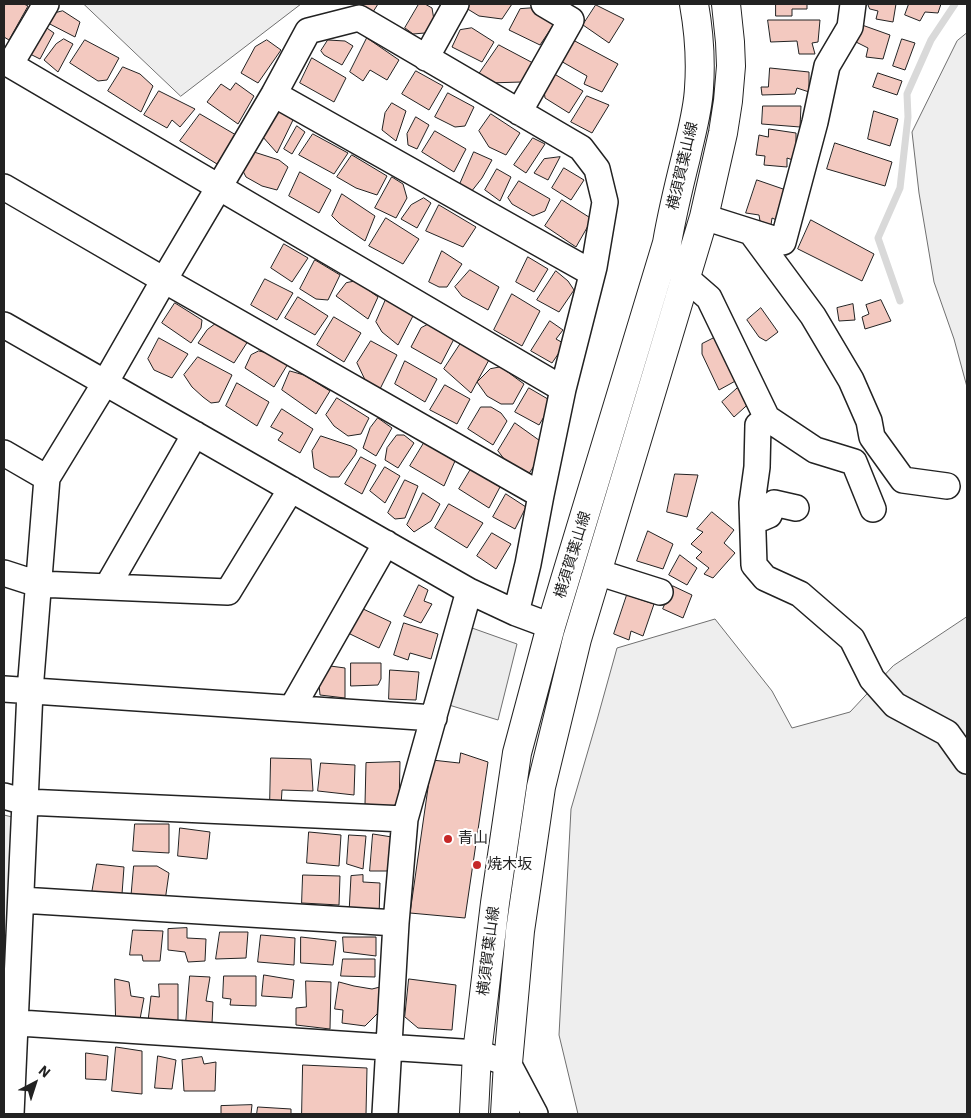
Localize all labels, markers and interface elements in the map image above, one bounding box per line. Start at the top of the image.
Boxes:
street label: 横須賀葉山線 [664,120,702,212]
street label: 横須賀葉山線 [551,509,595,601]
place label: 青山 [458,830,488,848]
marker: 青山 [442,833,454,845]
place label: 焼木坂 [487,856,532,874]
marker: 焼木坂 [471,859,483,871]
street label: 横須賀葉山線 [475,905,503,997]
north arrow [10,1058,60,1108]
text: N [35,1061,54,1082]

